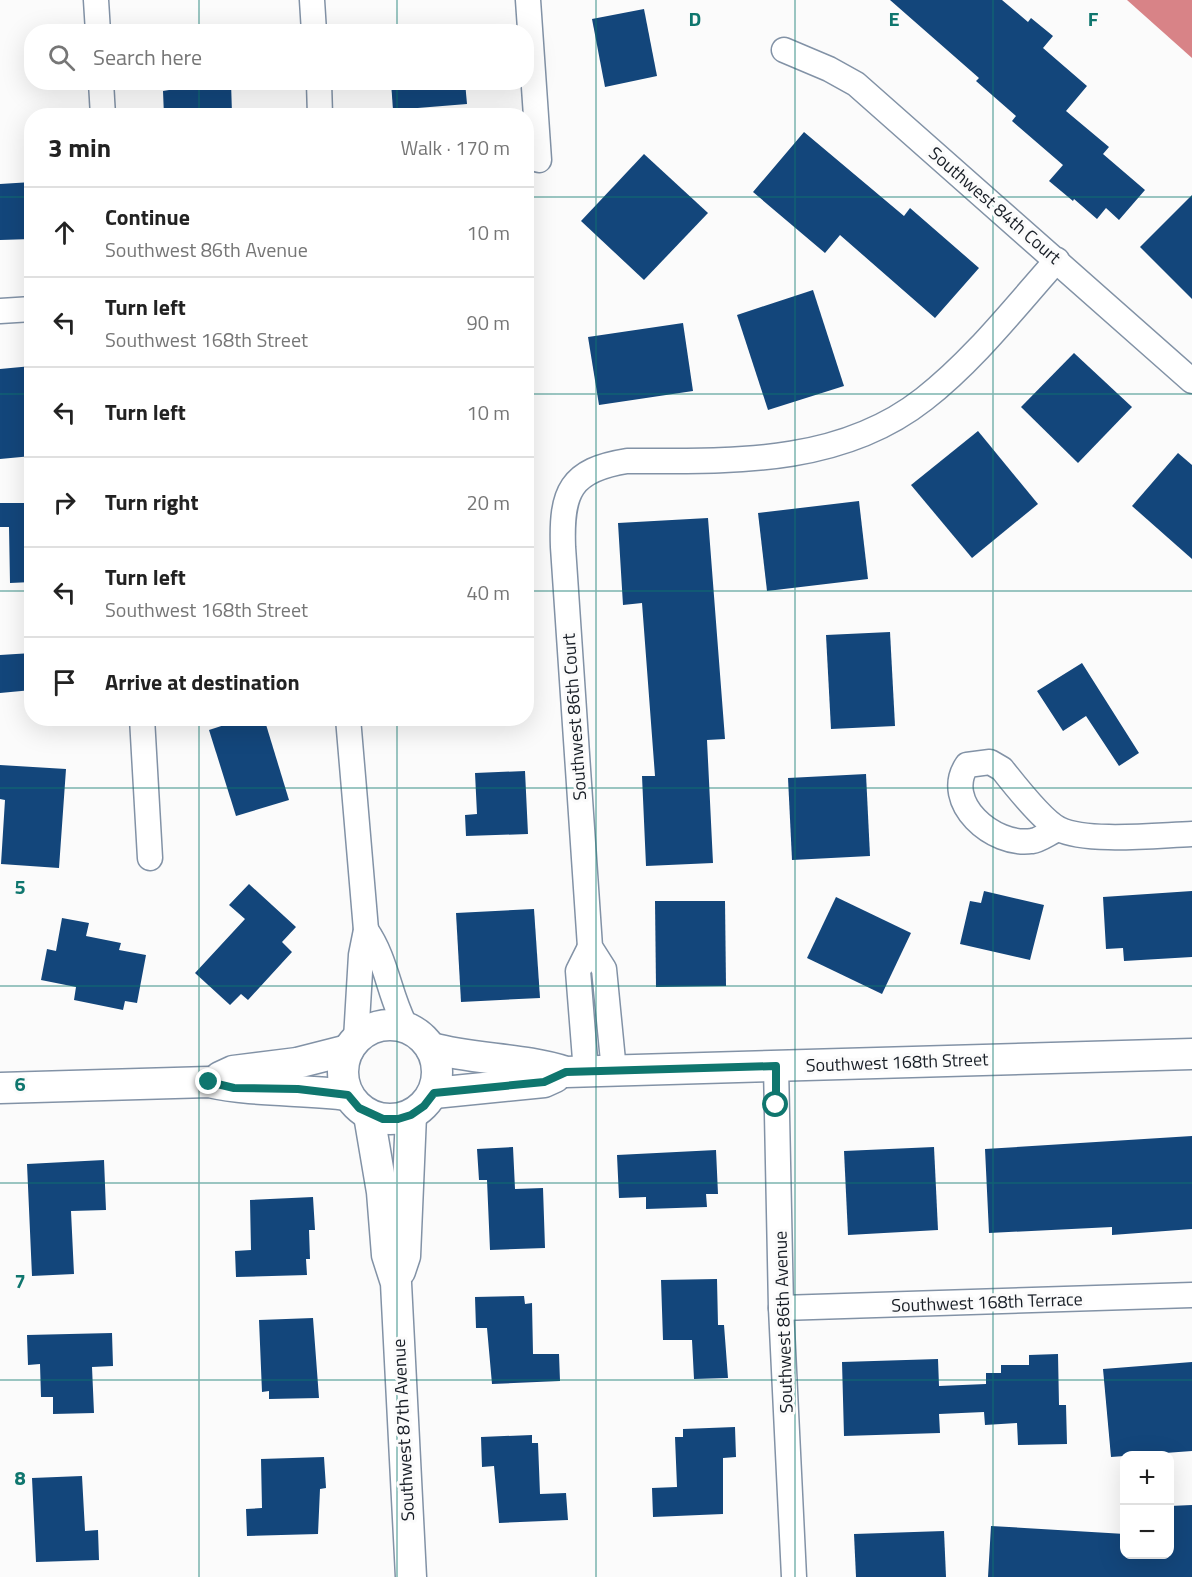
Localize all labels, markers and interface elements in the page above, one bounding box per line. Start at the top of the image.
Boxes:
text: D [689,3,701,34]
text: E [888,3,900,34]
text: F [1088,3,1099,34]
search box [24,24,534,90]
text: Search here [93,40,202,74]
icon: search [45,41,78,74]
text: 3 min [48,128,111,167]
text: Walk · 170 m [401,132,510,163]
street label: Southwest 84th Court [923,140,1068,271]
text: Continue [105,200,190,234]
icon: ahead [48,216,81,249]
text: 10 m [466,217,510,248]
text: Southwest 86th Avenue [105,234,308,265]
text: Turn left [105,290,186,324]
icon: left [48,306,81,339]
text: 90 m [466,307,510,338]
text: Southwest 168th Street [105,324,308,355]
text: Turn left [105,395,186,429]
icon: left [48,396,81,429]
text: 10 m [466,397,510,428]
text: Turn right [105,485,199,519]
icon: right [48,486,81,519]
text: 20 m [466,487,510,518]
text: Turn left [105,560,186,594]
icon: left [48,576,81,609]
text: 40 m [466,577,510,608]
text: Southwest 168th Street [105,594,308,625]
street label: Southwest 86th Court [555,632,593,801]
text: Arrive at destination [105,665,300,699]
icon: arrive [48,666,81,699]
text: 5 [14,871,26,902]
street label: Southwest 168th Street [805,1045,989,1079]
text: 6 [14,1068,26,1099]
route end [195,1068,221,1094]
route start [762,1091,788,1117]
street label: Southwest 86th Avenue [766,1230,800,1414]
text: 7 [14,1265,26,1296]
street label: Southwest 168th Terrace [891,1285,1083,1319]
street label: Southwest 87th Avenue [385,1338,421,1522]
map controls [1120,1451,1174,1559]
button: + [1120,1451,1174,1505]
text: 8 [14,1462,26,1493]
button: − [1120,1505,1174,1559]

